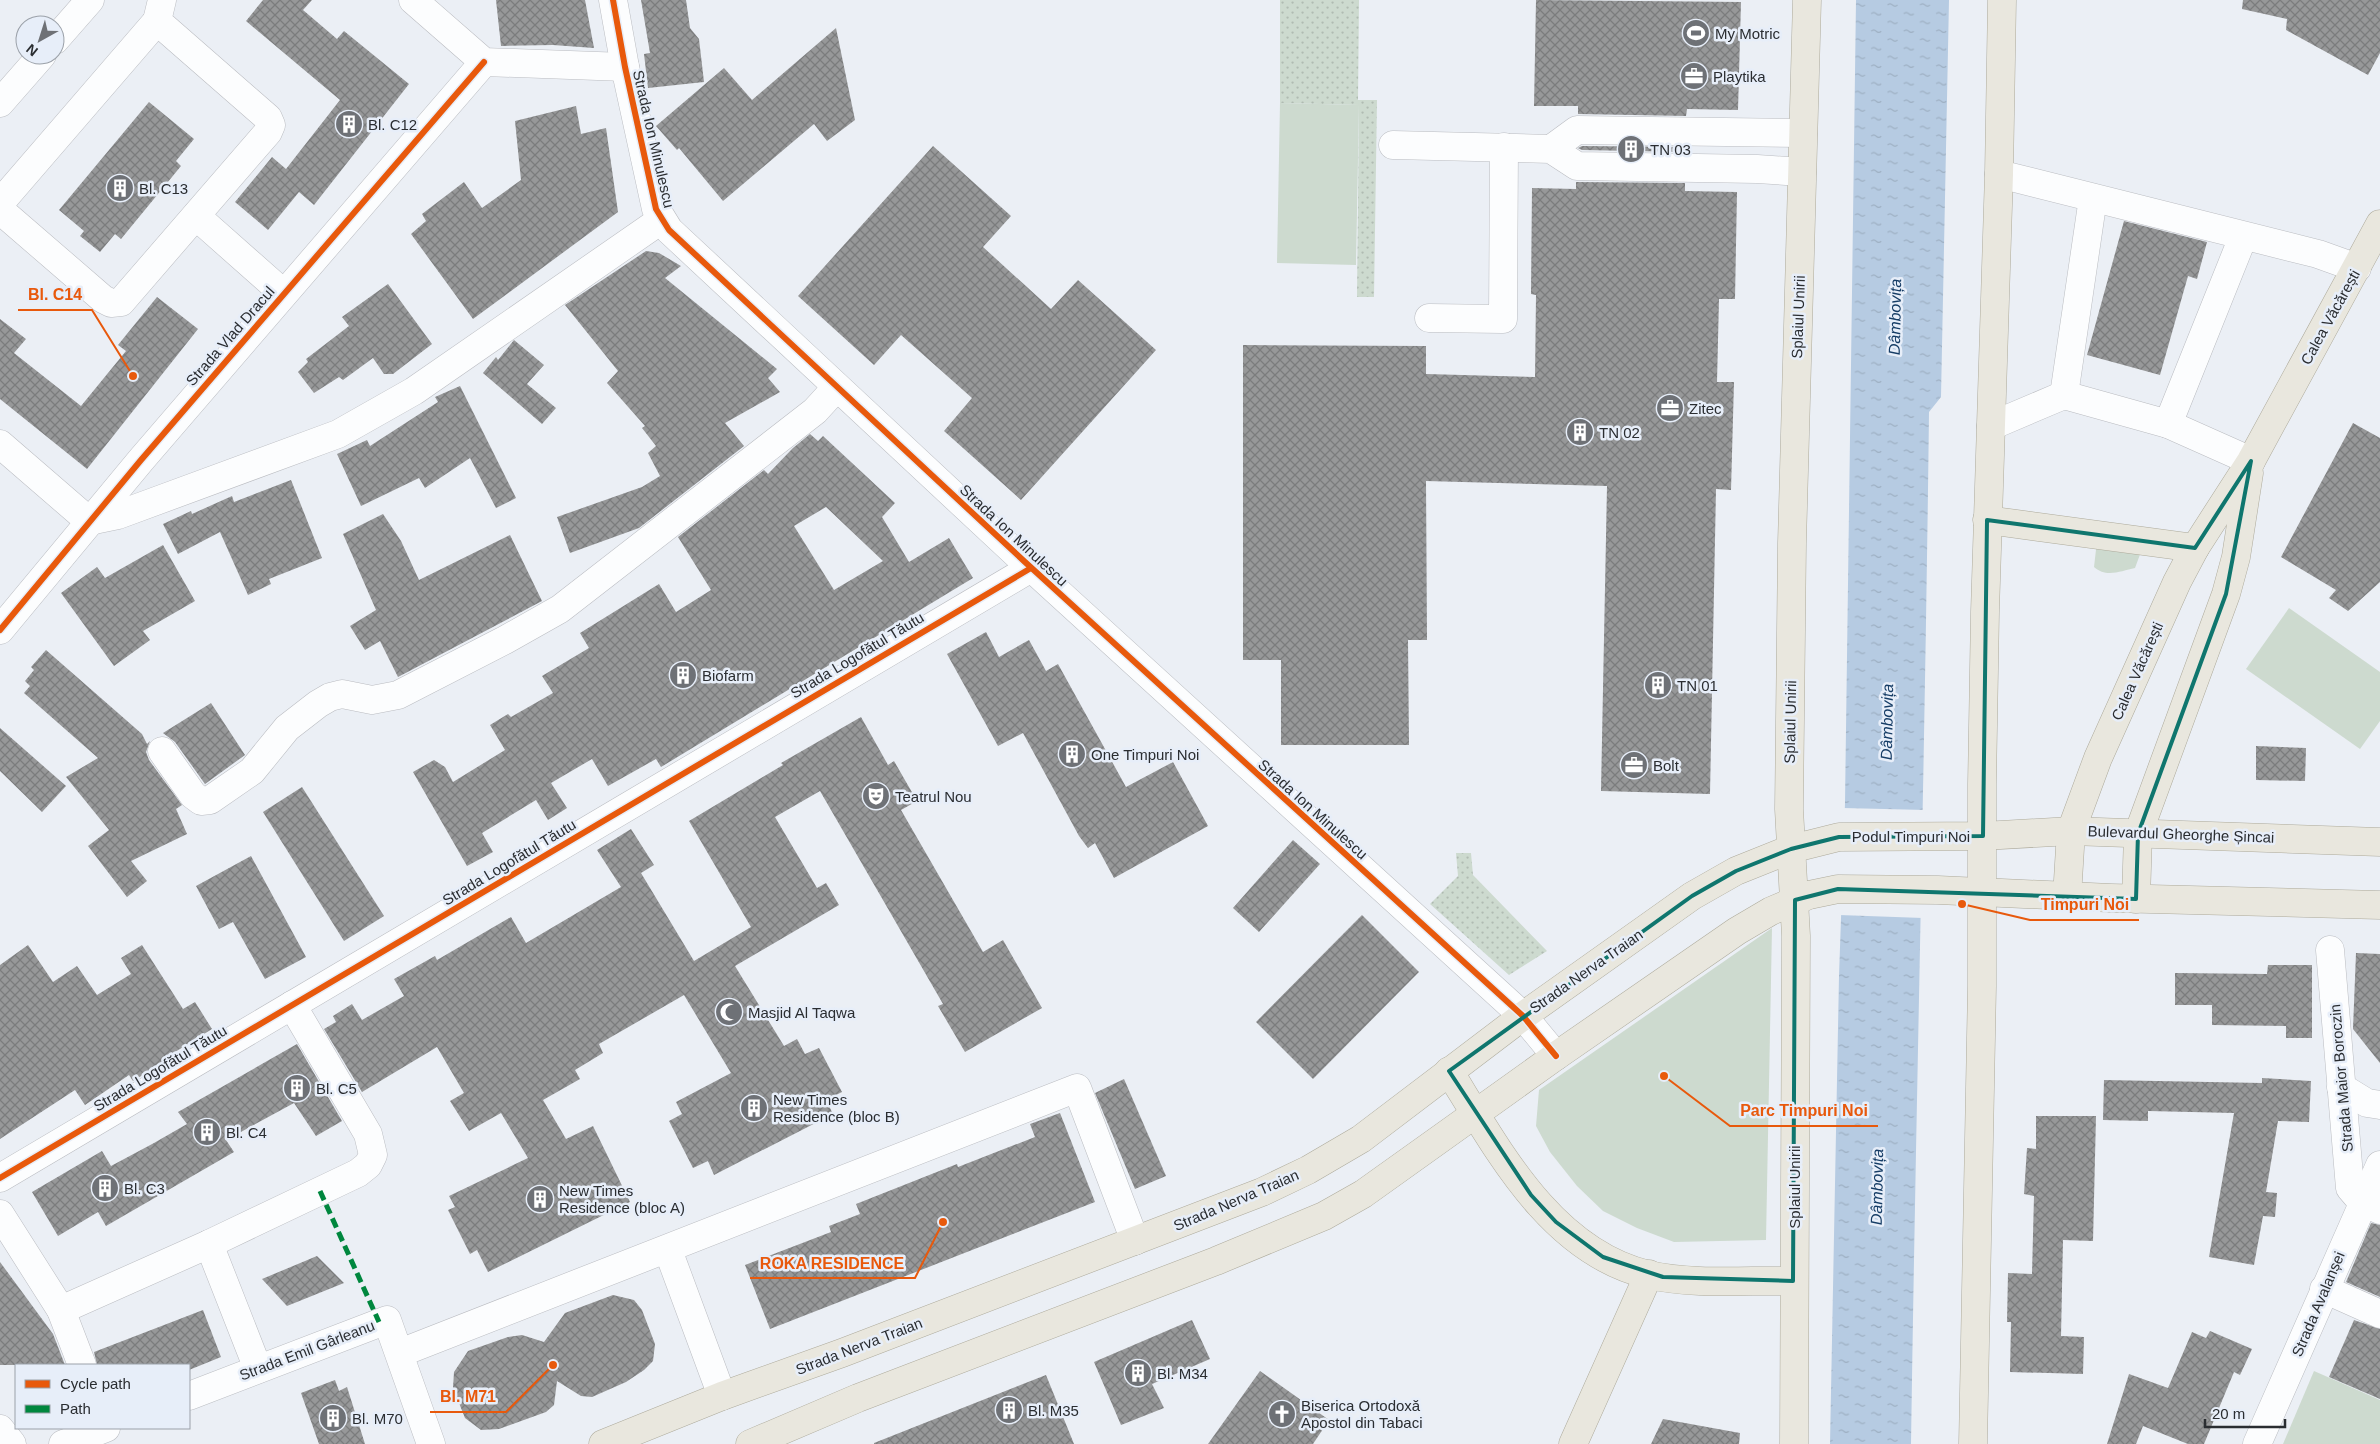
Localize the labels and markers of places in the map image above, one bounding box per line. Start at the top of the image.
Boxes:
sports icon: My Motric [1681,18,1711,48]
place label: My Motric [1715,25,1780,42]
office icon: Playtika [1679,61,1709,91]
place label: Playtika [1713,68,1766,85]
building icon: Bl. C12 [334,109,364,139]
place label: Bl. C12 [368,116,417,133]
building icon: TN 03 [1616,134,1646,164]
place label: TN 03 [1650,141,1691,158]
building icon: Bl. C13 [105,173,135,203]
place label: Bl. C13 [139,180,188,197]
callout: Bl. C14 [18,279,92,310]
office icon: Zitec [1655,393,1685,423]
place label: Zitec [1689,400,1722,417]
building icon: TN 02 [1565,417,1595,447]
place label: TN 02 [1599,424,1640,441]
building icon: Biofarm [668,660,698,690]
place label: Biofarm [702,667,754,684]
building icon: TN 01 [1643,670,1673,700]
place label: TN 01 [1677,677,1718,694]
building icon: One Timpuri Noi [1057,739,1087,769]
place label: One Timpuri Noi [1091,746,1199,763]
office icon: Bolt [1619,750,1649,780]
place label: Bolt [1653,757,1680,774]
theatre icon: Teatrul Nou [861,781,891,811]
place label: Teatrul Nou [895,788,972,805]
callout: Timpuri Noi [2030,889,2139,920]
mosque icon: Masjid Al Taqwa [714,997,744,1027]
place label: Masjid Al Taqwa [748,1004,856,1021]
building icon: Bl. C5 [282,1073,312,1103]
place label: Bl. C5 [316,1080,357,1097]
place label: New Times Residence (bloc B) [773,1091,900,1125]
building icon: New Times Residence (bloc B) [739,1093,769,1123]
callout: Parc Timpuri Noi [1730,1095,1878,1126]
building icon: Bl. C4 [192,1117,222,1147]
place label: Bl. C4 [226,1124,267,1141]
building icon: Bl. C3 [90,1173,120,1203]
place label: Bl. C3 [124,1180,165,1197]
place label: New Times Residence (bloc A) [559,1182,685,1216]
building icon: New Times Residence (bloc A) [525,1184,555,1214]
callout: ROKA RESIDENCE [750,1247,915,1278]
building icon: Bl. M34 [1123,1358,1153,1388]
place label: Bl. M34 [1157,1365,1208,1382]
callout: Bl. M71 [430,1381,506,1412]
building icon: Bl. M35 [994,1395,1024,1425]
place label: Biserica Ortodoxă Apostol din Tabaci [1301,1397,1422,1431]
church icon: Biserica Ortodoxă Apostol din Tabaci [1267,1399,1297,1429]
place label: Bl. M35 [1028,1402,1079,1419]
building icon: Bl. M70 [318,1403,348,1433]
place label: Bl. M70 [352,1410,403,1427]

